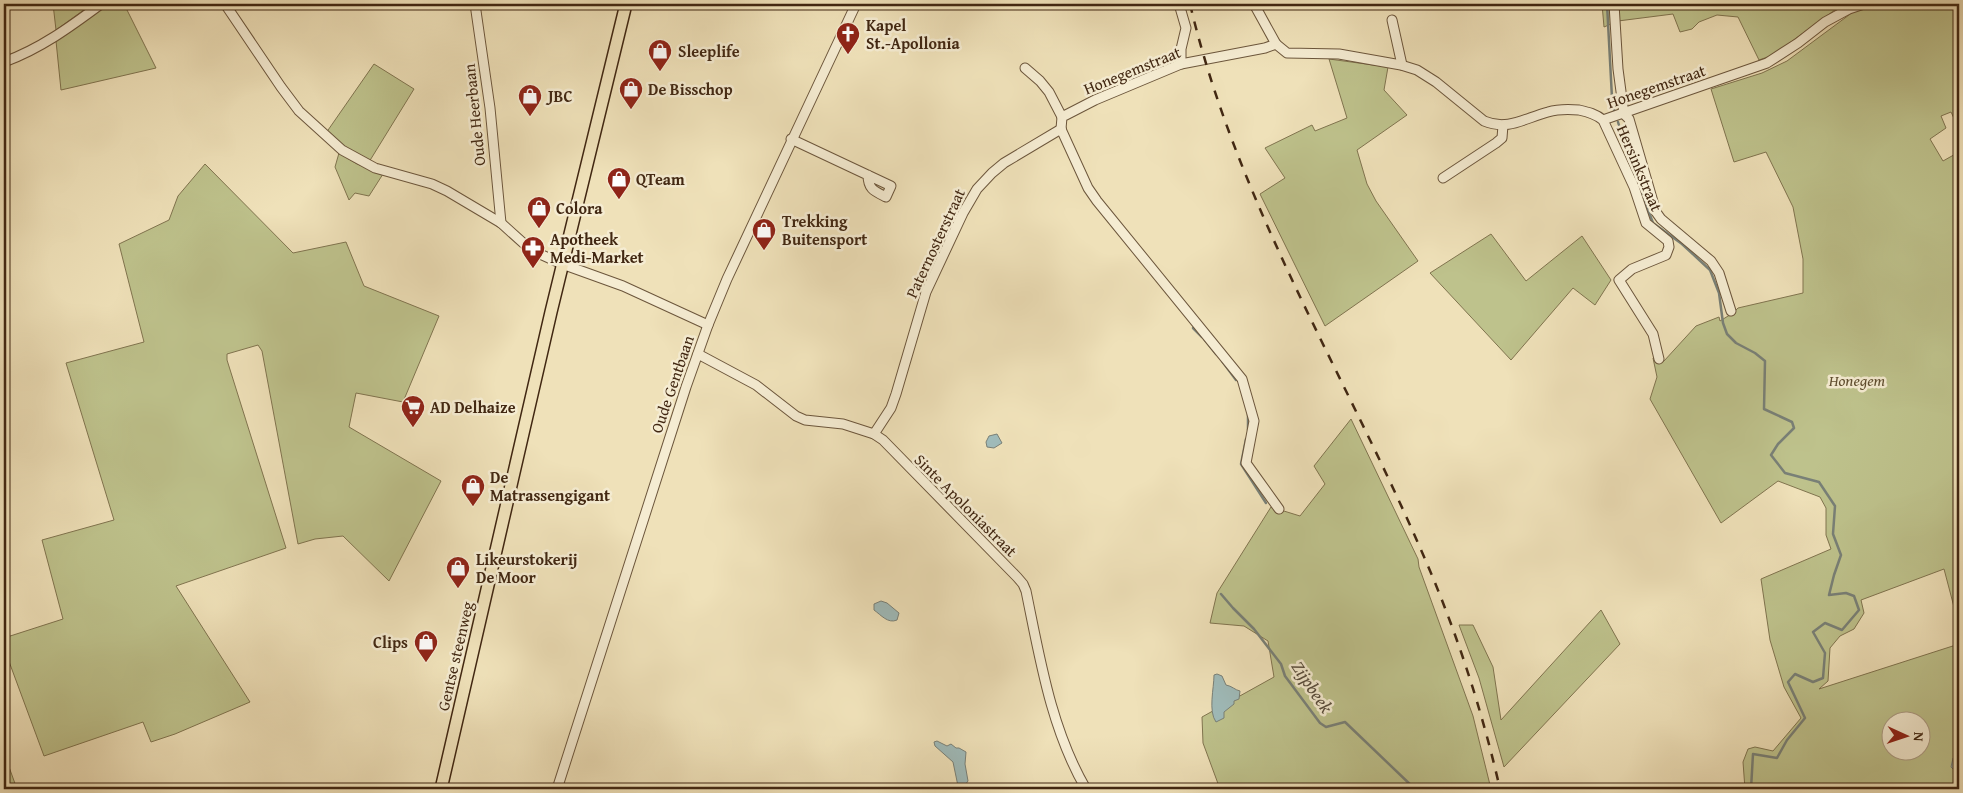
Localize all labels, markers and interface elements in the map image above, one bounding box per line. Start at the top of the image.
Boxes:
place label: Kapel St.-Apollonia [866,13,960,55]
church icon: Kapel St.-Apollonia [835,21,861,55]
shop icon: Sleeplife [647,38,673,72]
place label: Sleeplife [678,39,740,63]
street label: Honegemstraat [1080,39,1185,100]
street label: Honegemstraat [1603,58,1709,114]
street label: Oude Heerbaan [457,63,491,167]
shop icon: De Bisschop [618,76,644,110]
place label: De Bisschop [648,77,733,101]
shop icon: JBC [517,83,543,117]
place label: JBC [545,84,572,108]
street label: Hersinkstraat [1611,121,1669,215]
shop icon: QTeam [606,166,632,200]
place label: QTeam [636,167,685,191]
street label: Paternosterstraat [899,184,971,302]
shop icon: Colora [526,195,552,229]
place label: Colora [556,196,603,220]
place label: Trekking Buitensport [782,209,867,251]
shop icon: Trekking Buitensport [751,217,777,251]
place label: Apotheek Medi-Market [550,227,644,269]
pharmacy icon: Apotheek Medi-Market [520,235,546,269]
street label: Oude Gentbaan [644,332,700,436]
park label: Honegem [1828,368,1886,392]
supermarket icon: AD Delhaize [400,394,426,428]
place label: AD Delhaize [430,395,516,419]
street label: Sinte Apoloniastraat [909,448,1023,562]
place label: De Matrassengigant [490,465,610,507]
shop icon: De Matrassengigant [460,473,486,507]
place label: Likeurstokerij De Moor [476,547,578,589]
shop icon: Likeurstokerij De Moor [445,555,471,589]
street label: Gentse steenweg [431,599,479,713]
shop icon: Clips [413,629,439,663]
place label: Clips [373,630,408,654]
water label: Zijpbeek [1285,655,1340,719]
north arrow [1880,710,1930,760]
text: N [1909,731,1929,743]

